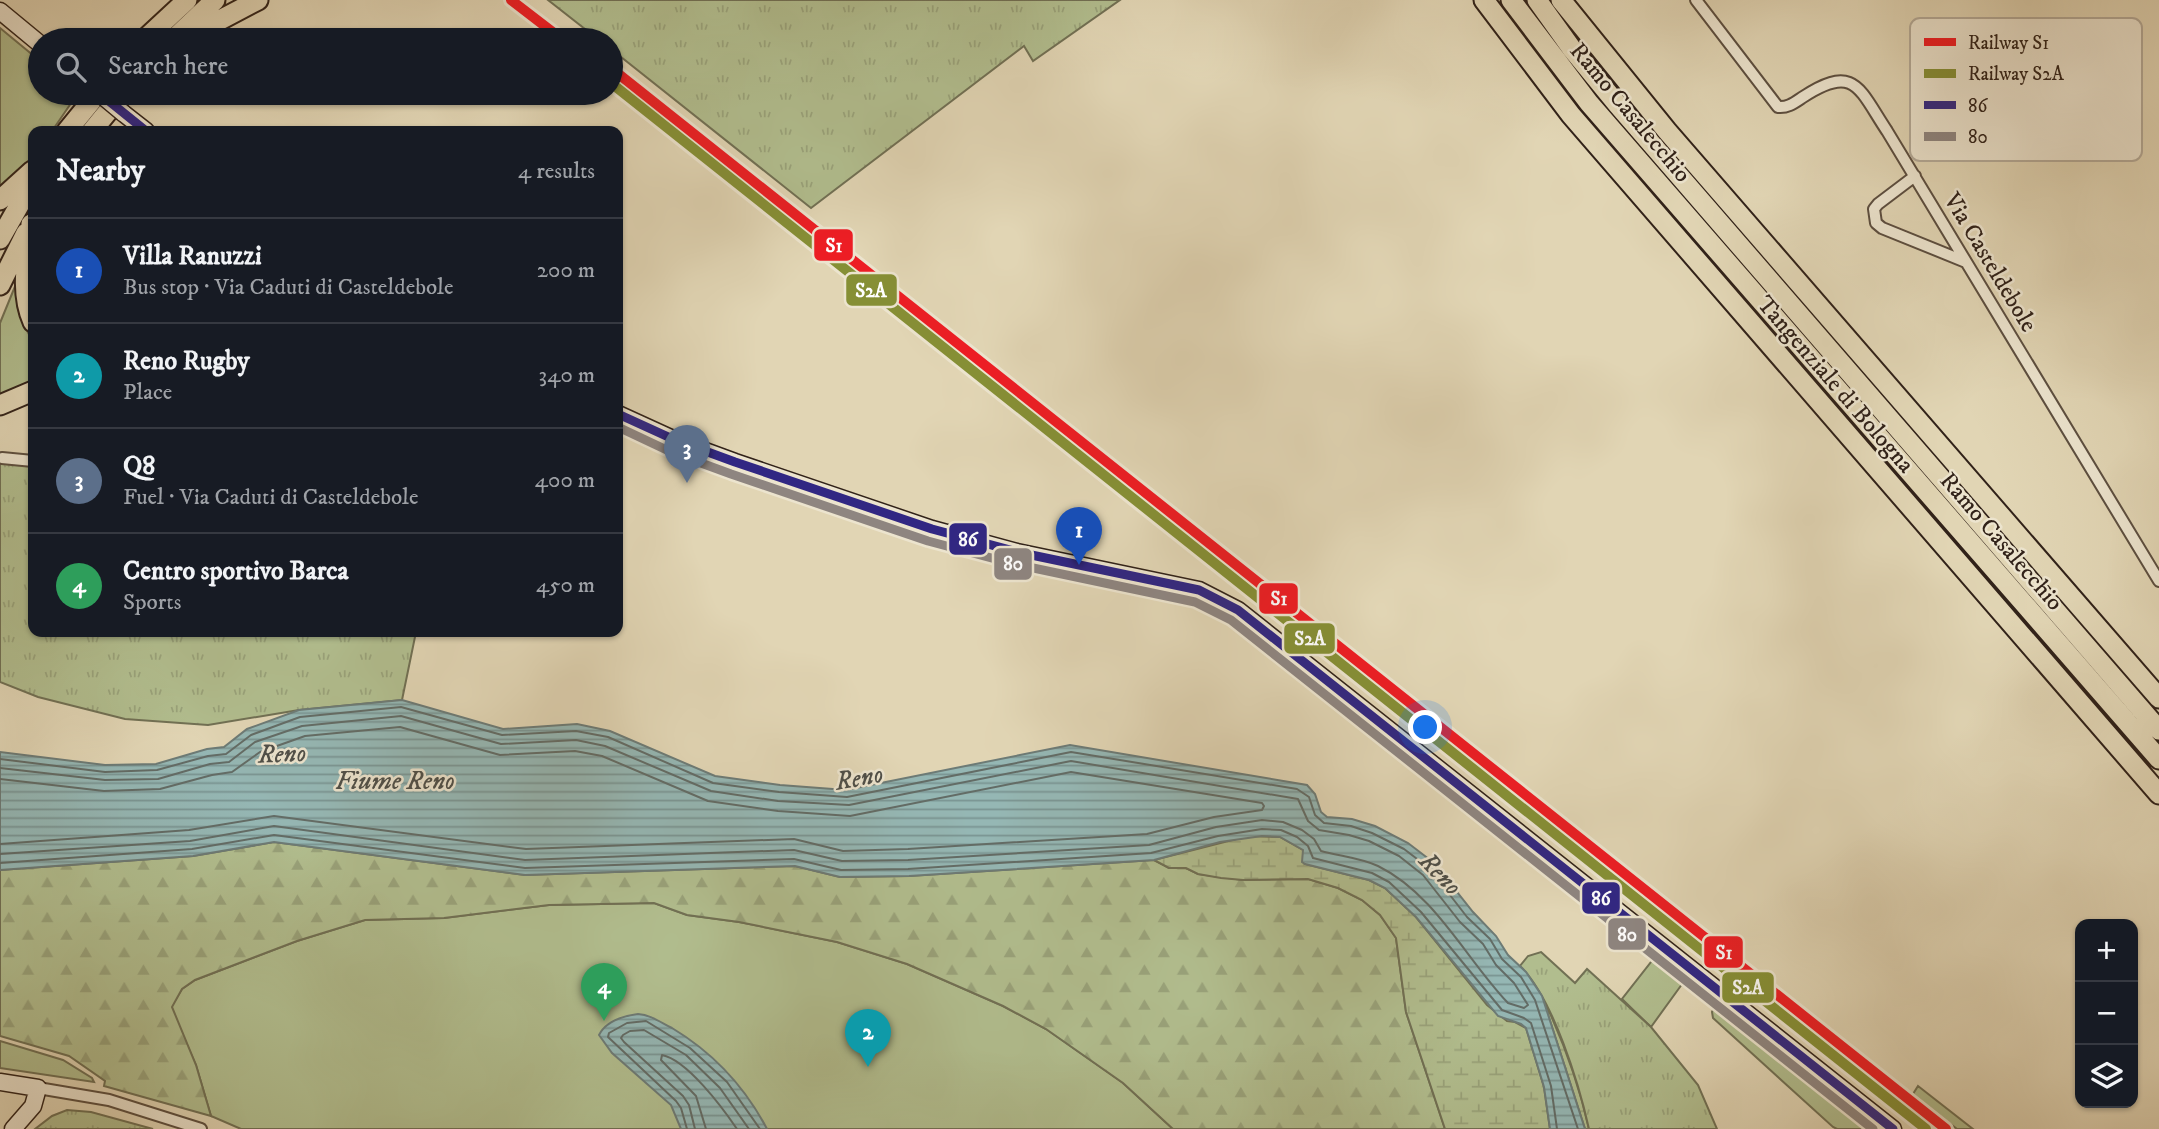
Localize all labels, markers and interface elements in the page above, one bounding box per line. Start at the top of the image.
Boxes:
legend [1910,18,2142,161]
search box [28,28,623,105]
text: Railway S1 [1968,32,2049,55]
street label: Ramo Casalecchio [1563,37,1697,189]
icon: search [52,48,90,86]
text: Search here [108,50,228,83]
text: Railway S2A [1968,63,2065,86]
text: 86 [1968,95,1989,118]
text: 80 [1968,126,1988,149]
text: Nearby [56,153,145,190]
text: 4 results [518,157,595,186]
street label: Via Casteldebole [1936,186,2044,338]
line badge: S1 [813,228,854,262]
text: S1 [826,235,842,258]
text: Villa Ranuzzi [123,240,262,273]
text: 1 [75,256,83,285]
text: 200 m [537,256,595,285]
text: Bus stop · Via Caduti di Casteldebole [123,273,453,302]
line badge: S2A [845,273,898,307]
text: S2A [855,280,888,303]
street label: Tangenziale di Bologna [1750,290,1921,480]
text: Reno Rugby [123,345,250,378]
text: 2 [73,361,85,390]
text: 340 m [539,361,595,390]
text: Place [123,378,172,407]
pin: 3 [664,425,710,483]
text: Q8 [123,450,155,483]
text: 3 [75,466,83,495]
text: 400 m [535,466,595,495]
street label: Ramo Casalecchio [1933,466,2069,617]
text: Fuel · Via Caduti di Casteldebole [123,483,418,512]
pin: 1 [1056,507,1102,565]
line badge: 86 [948,522,988,556]
text: 86 [958,529,979,552]
line badge: 80 [993,547,1033,581]
text: 80 [1003,553,1023,576]
text: Centro sportivo Barca [123,555,349,588]
text: 4 [72,571,86,600]
text: 450 m [536,571,595,600]
line badge: S1 [1258,582,1299,615]
text: Sports [123,588,181,617]
text: S1 [1271,588,1287,611]
line badge: S2A [1283,622,1336,655]
text: S2A [1294,628,1327,651]
your location [1408,710,1442,744]
water label: Reno [256,737,307,772]
water label: Reno [832,758,886,799]
water label: Fiume Reno [335,765,455,798]
water label: Reno [1411,844,1469,903]
line badge: 86 [1581,881,1621,915]
text: 86 [1591,888,1612,911]
line badge: 80 [1607,917,1647,951]
map controls [2075,919,2138,1108]
button: + [2075,919,2138,982]
text: 80 [1617,924,1637,947]
line badge: S1 [1703,935,1744,969]
text: S1 [1716,942,1732,965]
pin: 4 [581,963,627,1021]
line badge: S2A [1721,971,1775,1004]
text: S2A [1732,977,1765,1000]
button: − [2075,982,2138,1045]
pin: 2 [845,1009,891,1067]
button: layers [2075,1045,2138,1108]

